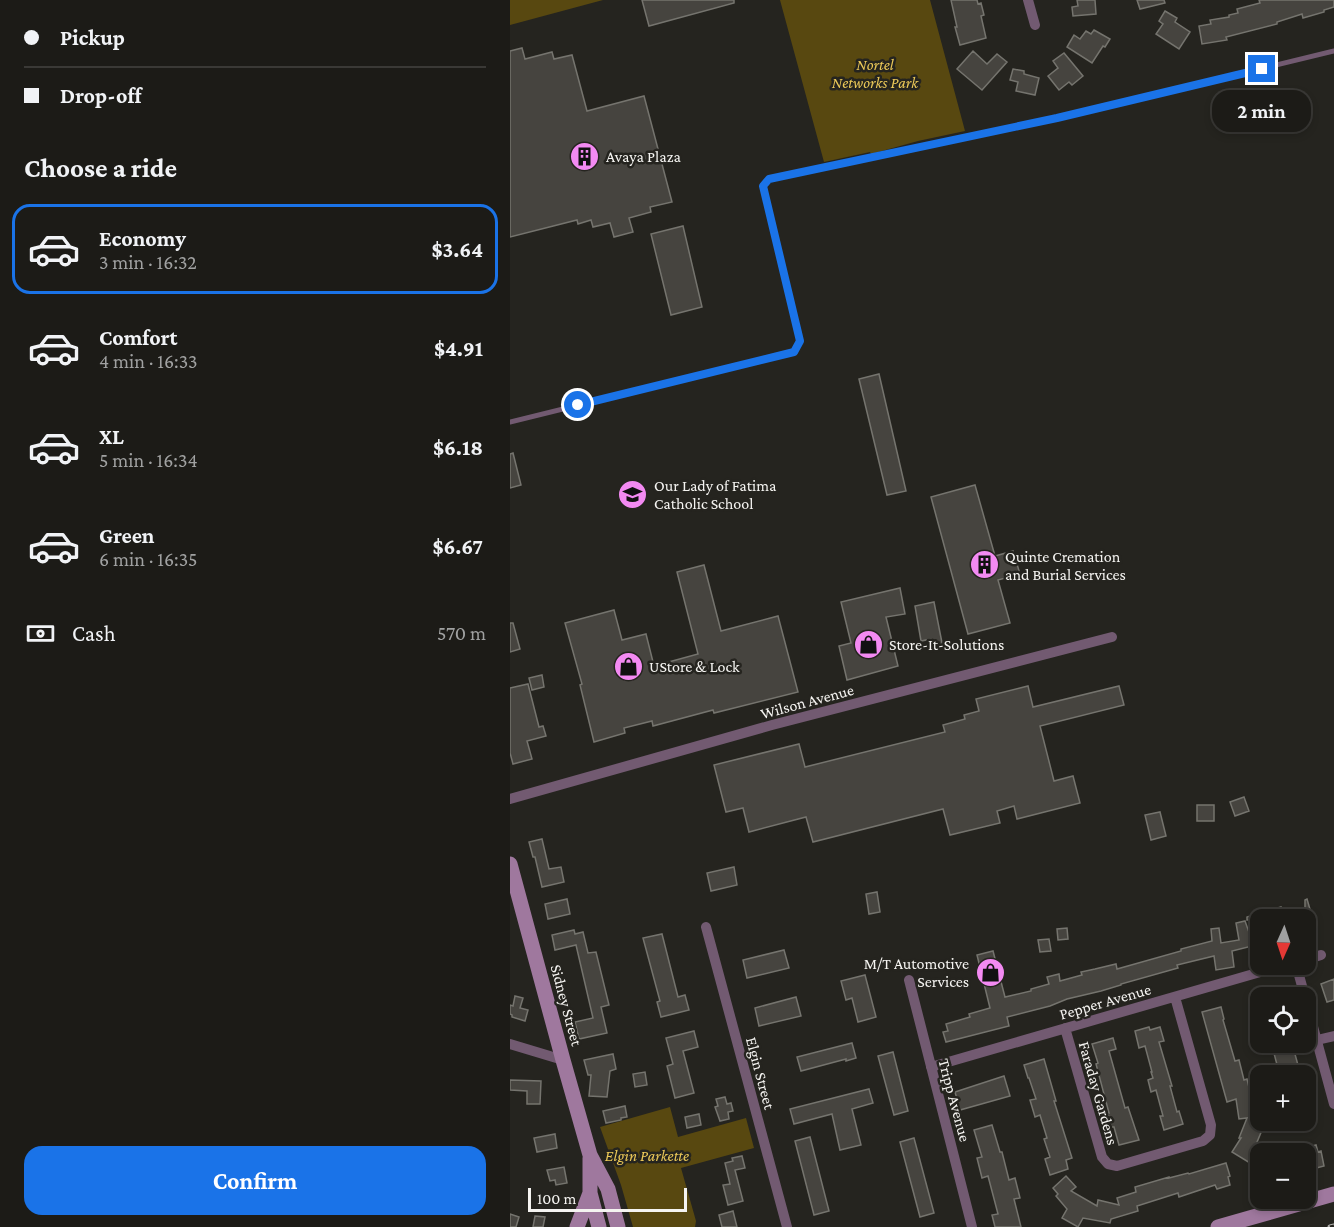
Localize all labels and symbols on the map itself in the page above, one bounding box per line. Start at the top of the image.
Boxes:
route end [1248,55,1275,82]
park label: Nortel Networks Park [832,56,919,91]
callout: 2 min [1212,90,1311,132]
building icon: Avaya Plaza [569,140,601,172]
place label: Avaya Plaza [606,148,681,166]
route start [564,391,591,418]
place label: Our Lady of Fatima Catholic School [654,477,777,512]
school or university icon: Our Lady of Fatima Catholic School [617,478,649,510]
place label: Quinte Cremation and Burial Services [1005,548,1126,583]
building icon: Quinte Cremation and Burial Services [968,549,1000,581]
shop icon: Store-It-Solutions [852,628,884,660]
place label: Store-It-Solutions [889,636,1004,653]
shop icon: UStore & Lock [612,650,644,682]
place label: UStore & Lock [649,658,740,675]
street label: Wilson Avenue [759,681,856,722]
north arrow [1250,909,1316,975]
place label: M/T Automotive Services [864,955,969,990]
shop icon: M/T Automotive Services [974,956,1006,988]
street label: Sidney Street [547,963,586,1049]
street label: Pepper Avenue [1057,980,1153,1024]
street label: Elgin Street [742,1035,778,1112]
street label: Faraday Gardens [1075,1039,1121,1147]
street label: Tripp Avenue [934,1057,974,1144]
park label: Elgin Parkette [605,1147,689,1165]
scale bar [528,1185,687,1212]

